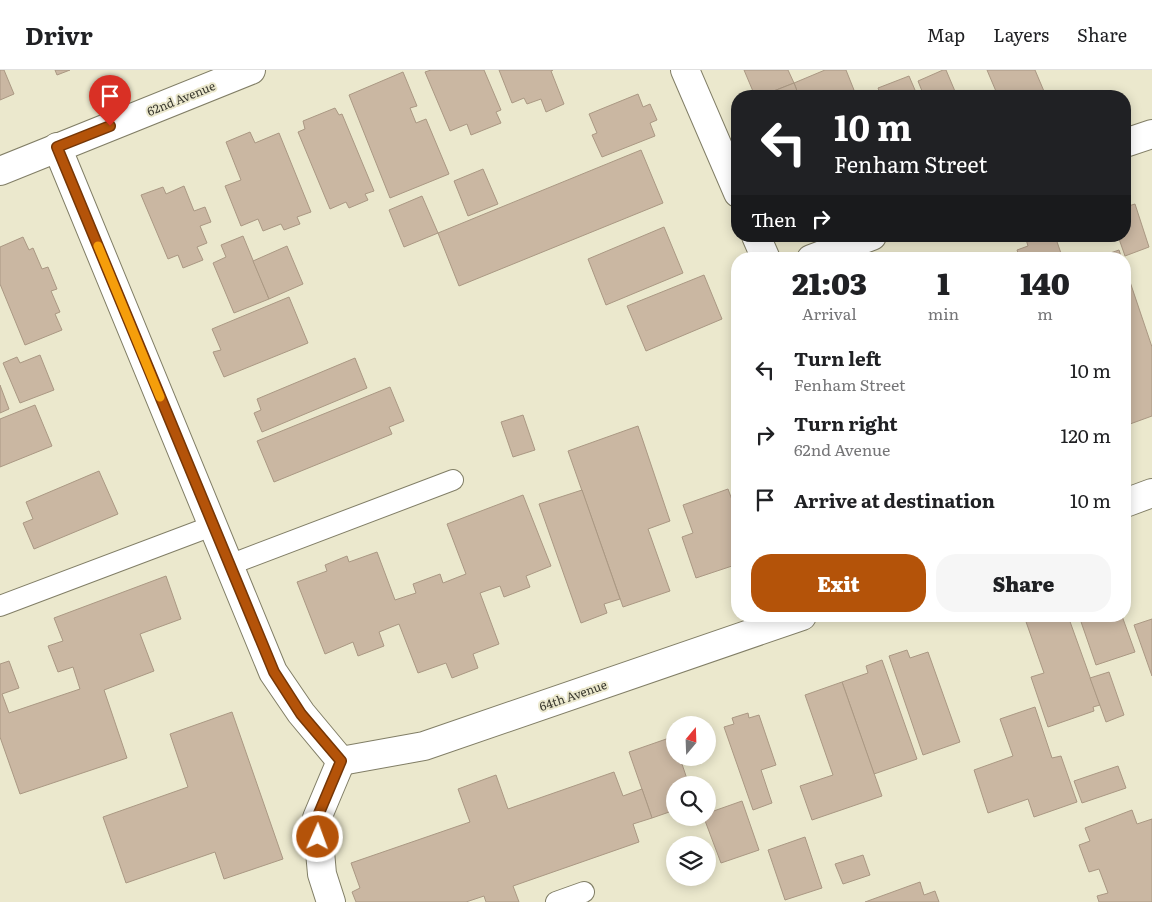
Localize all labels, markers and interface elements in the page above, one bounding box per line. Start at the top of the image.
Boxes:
text: Drivr [25,17,93,52]
text: Map [927,21,965,48]
text: Layers [993,21,1049,48]
text: Share [1077,21,1127,48]
pin [89,75,131,126]
street label: 62nd Avenue [144,76,218,120]
icon: arrive [96,82,124,110]
text: 10 m [834,100,912,152]
icon: left [751,110,816,175]
text: Fenham Street [834,147,987,180]
text: Then [751,205,797,233]
icon: right [807,205,835,233]
text: 21:03 [792,260,867,304]
text: 1 [937,260,950,304]
text: 140 [1020,260,1070,304]
text: Arrival [802,301,857,325]
text: min [928,301,959,325]
text: m [1037,301,1053,325]
text: Turn left [794,344,881,372]
icon: left [751,356,779,384]
text: 10 m [1070,356,1111,384]
text: Fenham Street [794,372,906,396]
text: Turn right [794,409,898,437]
icon: right [751,421,779,449]
text: 120 m [1060,421,1111,449]
text: 62nd Avenue [794,437,890,461]
icon: arrive [751,486,779,514]
text: Arrive at destination [794,486,995,514]
text: 10 m [1070,486,1111,514]
button: Exit [751,554,926,612]
button: Share [936,554,1111,612]
street label: 64th Avenue [537,675,609,715]
north arrow [666,716,716,766]
map controls [666,716,716,886]
button: search [666,776,716,826]
position arrow [291,810,343,862]
button: layers [666,836,716,886]

